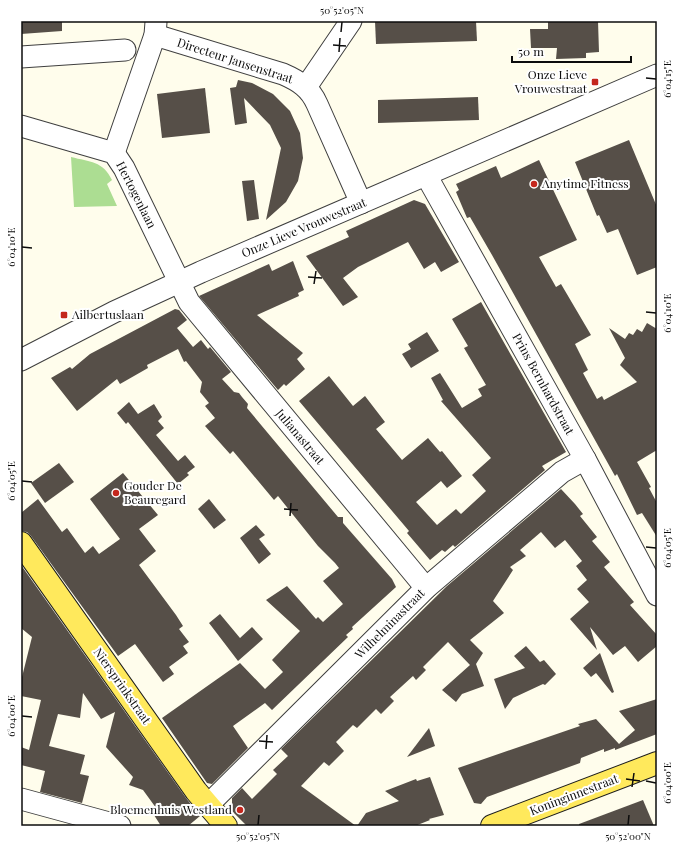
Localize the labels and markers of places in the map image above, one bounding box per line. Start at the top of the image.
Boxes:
place label: Onze Lieve Vrouwestraat [514,66,588,96]
marker: Onze Lieve Vrouwestraat [590,77,600,87]
place label: Anytime Fitness [541,175,629,191]
marker: Anytime Fitness [529,179,539,189]
place label: Ailbertuslaan [71,306,144,322]
marker: Ailbertuslaan [59,310,69,320]
place label: Gouder De Beauregard [124,477,186,507]
marker: Gouder De Beauregard [111,488,121,498]
place label: Bloemenhuis Westland [110,801,232,817]
marker: Bloemenhuis Westland [235,805,245,815]

